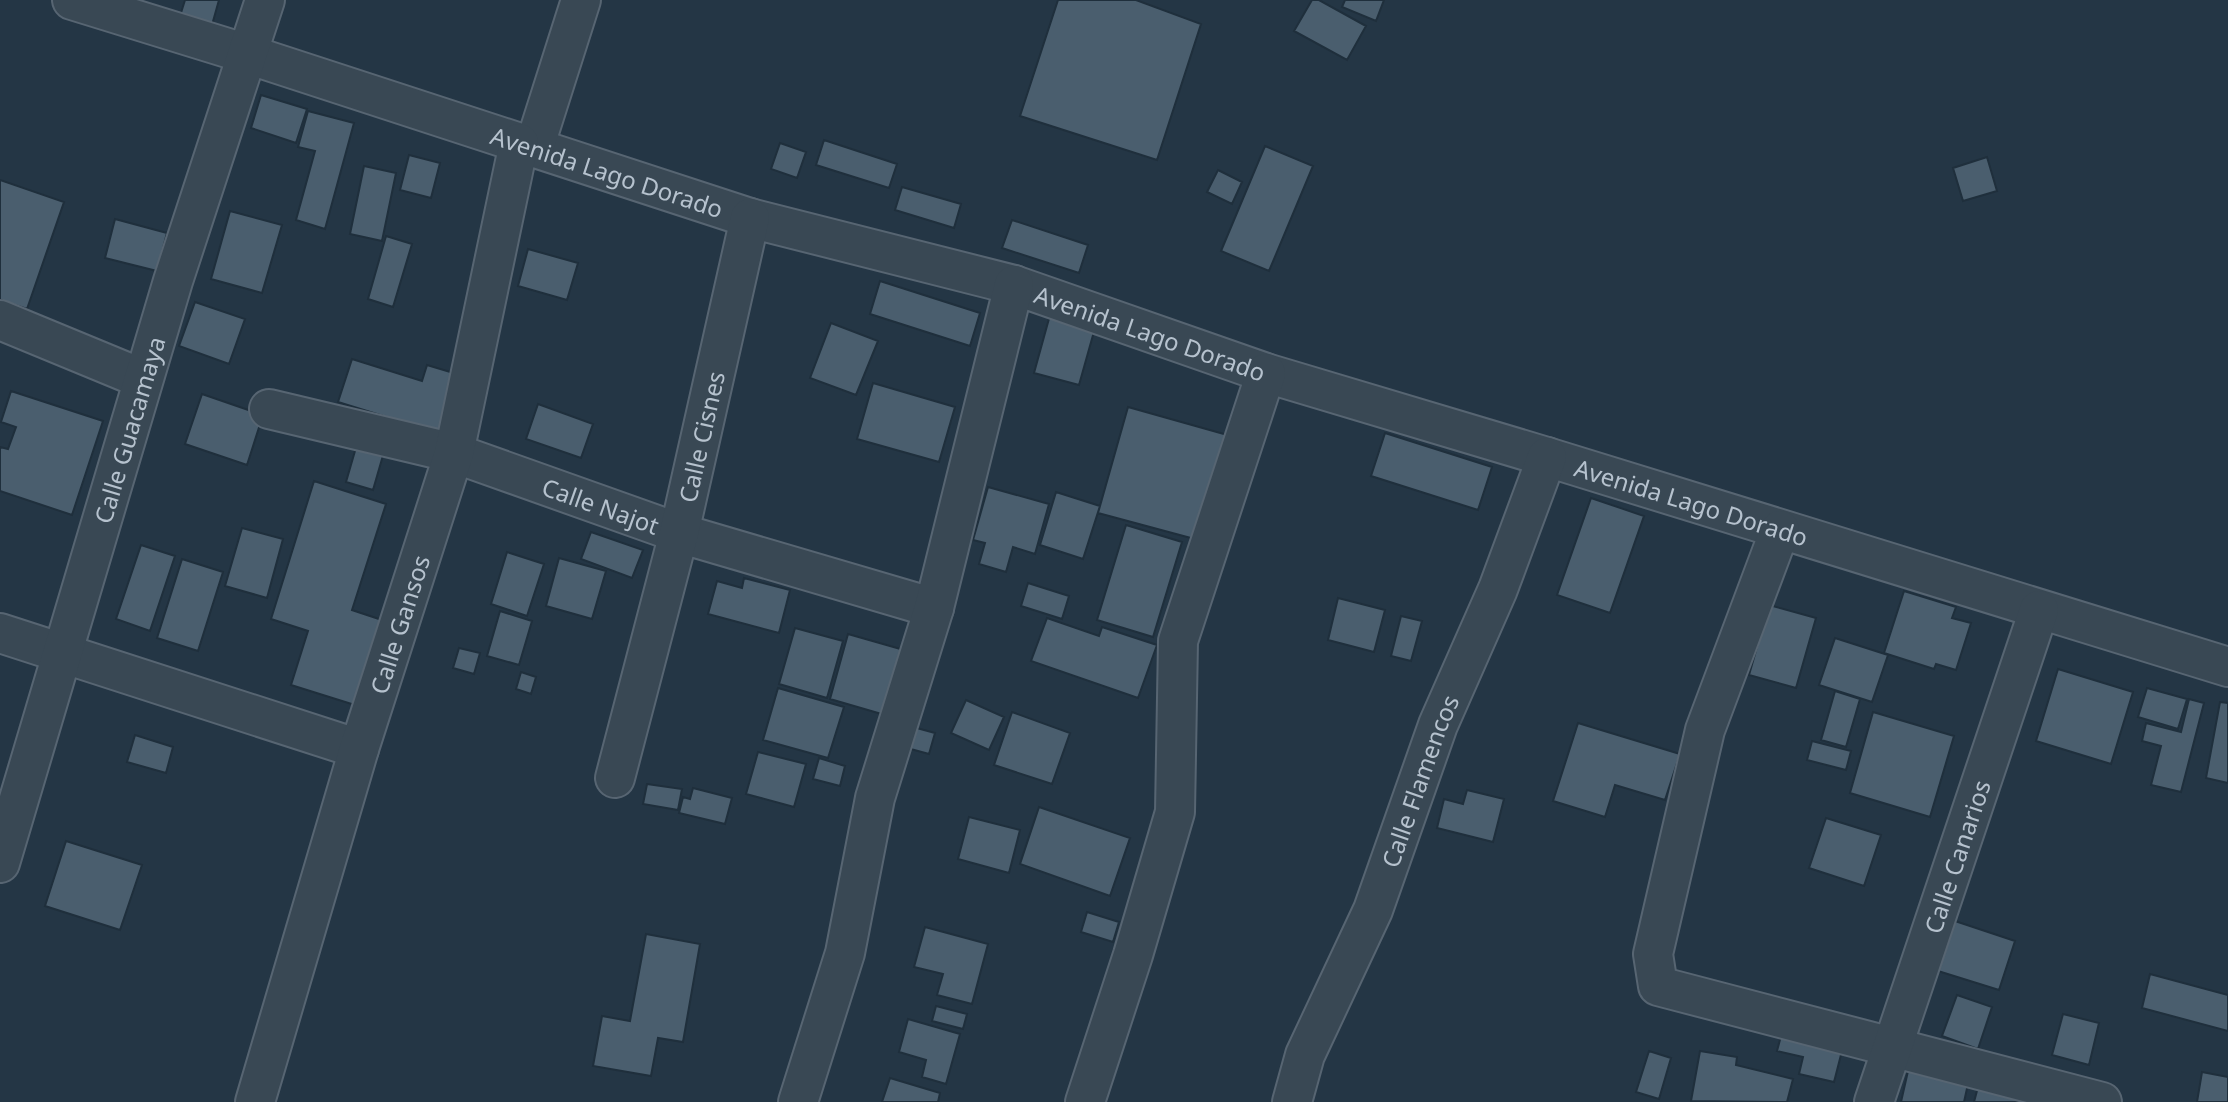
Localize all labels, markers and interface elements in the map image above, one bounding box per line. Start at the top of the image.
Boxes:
street label: Avenida Lago Dorado [487,118,728,225]
street label: Avenida Lago Dorado [1030,277,1270,388]
street label: Calle Guacamaya [85,332,172,527]
street label: Calle Cisnes [670,368,732,505]
street label: Avenida Lago Dorado [1571,450,1812,553]
street label: Calle Najot [538,469,664,541]
street label: Calle Gansos [361,551,437,698]
street label: Calle Flamencos [1373,689,1466,872]
street label: Calle Canarios [1915,775,1997,938]

